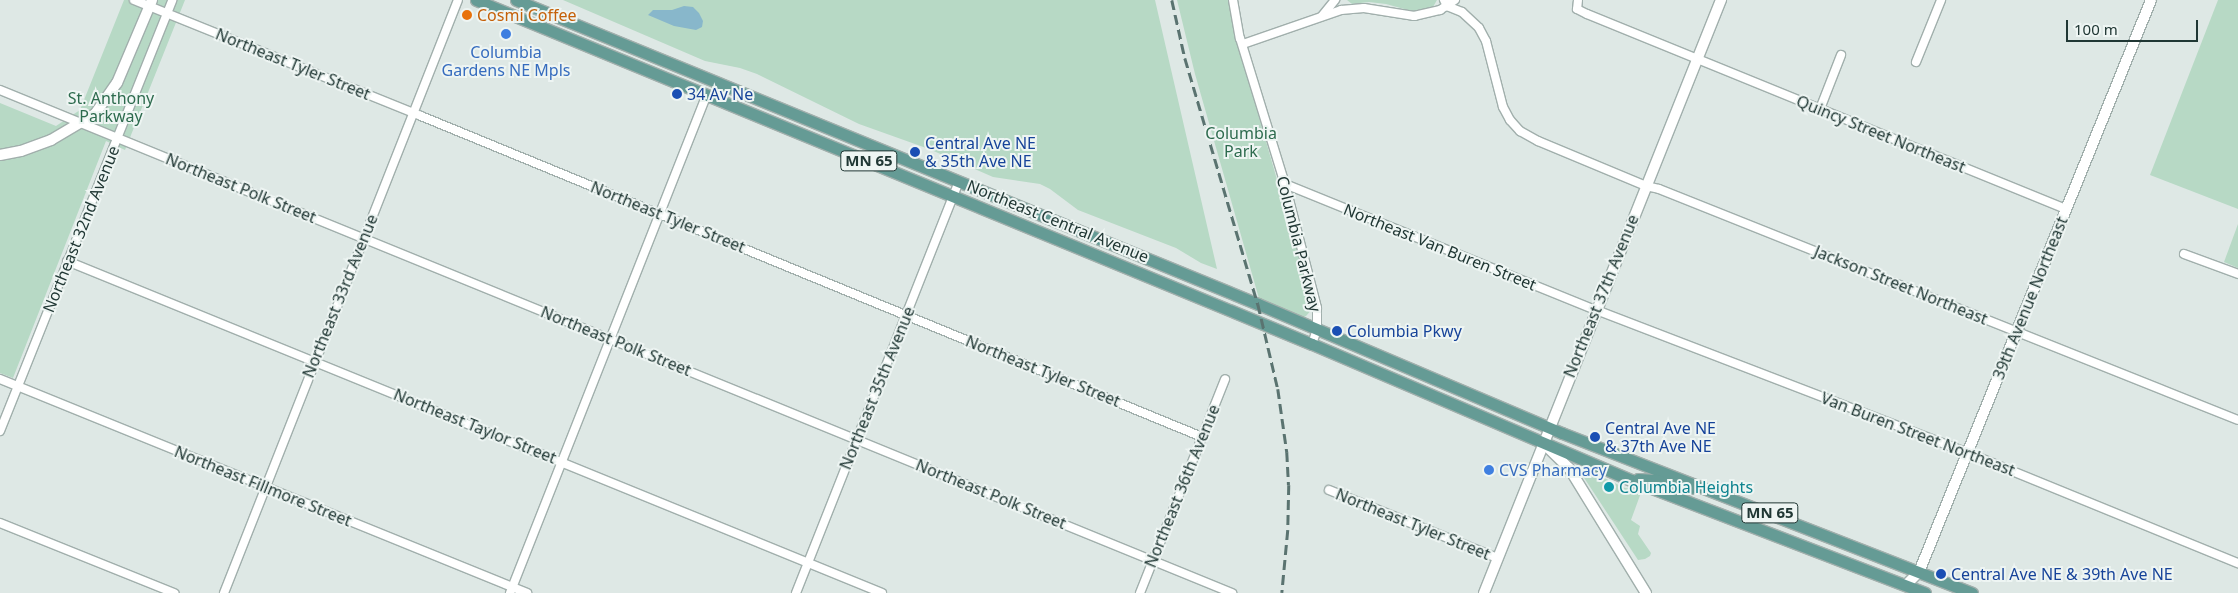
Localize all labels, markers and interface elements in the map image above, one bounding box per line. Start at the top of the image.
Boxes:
place label: Cosmi Coffee [477,5,577,25]
marker: Cosmi Coffee [461,9,473,21]
scale bar [2068,10,2200,42]
text: 100 m [2074,19,2118,39]
street label: Northeast Tyler Street [213,24,373,104]
marker: Columbia Gardens NE Mpls [500,28,512,40]
place label: Columbia Gardens NE Mpls [442,42,570,80]
place label: 34 Av Ne [687,84,753,104]
park label: St. Anthony Parkway [68,88,154,126]
marker: 34 Av Ne [671,88,683,100]
street label: Quincy Street Northeast [1794,91,1968,177]
park label: Columbia Park [1205,123,1277,161]
place label: Central Ave NE & 35th Ave NE [925,133,1036,171]
street label: Northeast 32nd Avenue [39,143,123,315]
marker: Central Ave NE & 35th Ave NE [909,146,921,158]
road number: MN 65 [840,148,898,174]
street label: Northeast Polk Street [163,149,319,227]
street label: Columbia Parkway [1273,174,1325,314]
street label: Northeast Central Avenue [964,176,1152,266]
street label: Northeast Tyler Street [588,177,748,257]
street label: Northeast Van Buren Street [1341,199,1539,295]
street label: Northeast 33rd Avenue [298,212,382,380]
street label: Northeast 37th Avenue [1560,212,1642,380]
street label: 39th Avenue Northeast [1989,214,2071,382]
street label: Jackson Street Northeast [1811,241,1991,329]
street label: Northeast Polk Street [538,302,694,380]
street label: Northeast 35th Avenue [836,304,918,472]
place label: Columbia Pkwy [1347,321,1462,341]
marker: Columbia Pkwy [1331,325,1343,337]
street label: Northeast Tyler Street [963,331,1123,411]
street label: Northeast Taylor Street [391,385,559,467]
street label: Van Buren Street Northeast [1818,388,2018,480]
street label: Northeast 36th Avenue [1141,402,1223,570]
place label: Central Ave NE & 37th Ave NE [1605,418,1716,456]
marker: Central Ave NE & 37th Ave NE [1589,431,1601,443]
street label: Northeast Fillmore Street [172,442,354,530]
street label: Northeast Polk Street [913,455,1069,533]
place label: CVS Pharmacy [1499,460,1607,480]
marker: CVS Pharmacy [1483,464,1495,476]
place label: Columbia Heights [1619,477,1753,497]
marker: Columbia Heights [1603,481,1615,493]
street label: Northeast Tyler Street [1333,484,1493,564]
road number: MN 65 [1741,500,1799,526]
place label: Central Ave NE & 39th Ave NE [1951,564,2173,584]
marker: Central Ave NE & 39th Ave NE [1935,568,1947,580]

